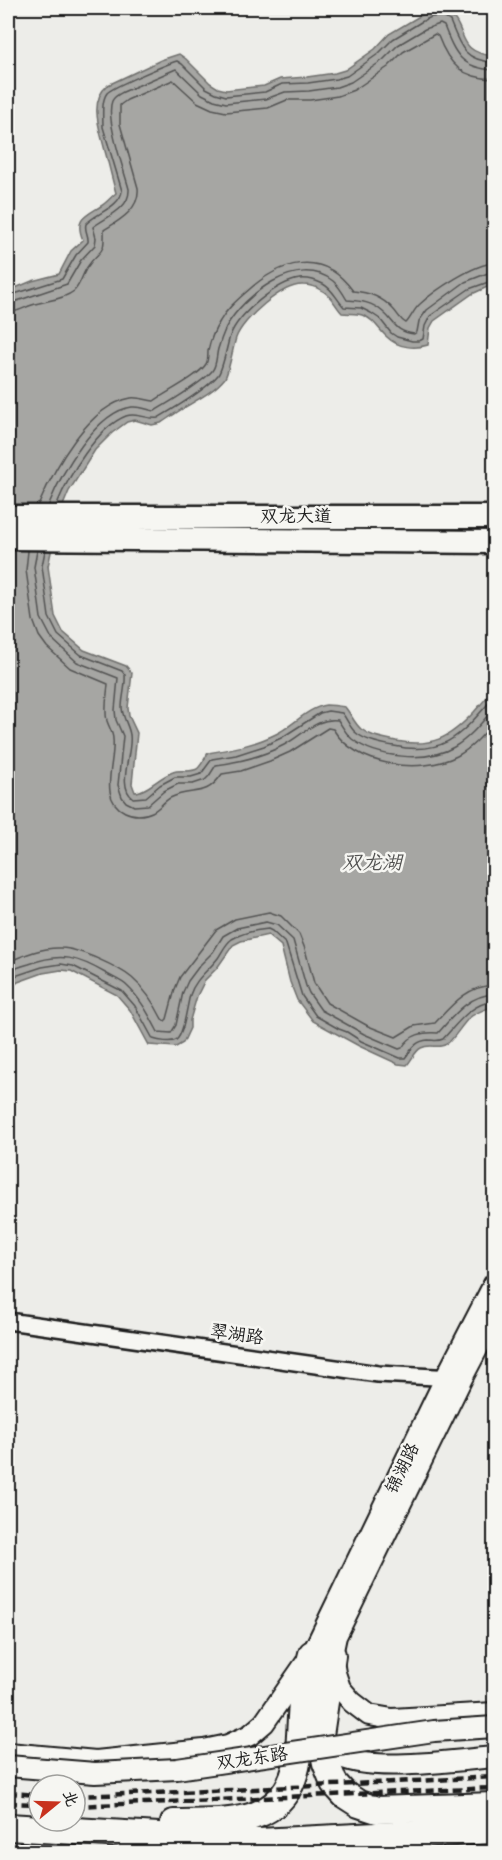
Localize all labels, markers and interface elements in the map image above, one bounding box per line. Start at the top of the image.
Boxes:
street label: 双龙大道 [260,504,332,527]
water label: 双龙湖 [342,849,404,874]
street label: 翠湖路 [209,1318,265,1349]
street label: 锦湖路 [379,1438,424,1497]
street label: 双龙东路 [215,1741,289,1774]
north arrow [27,1773,87,1833]
text: 北 [59,1787,83,1809]

